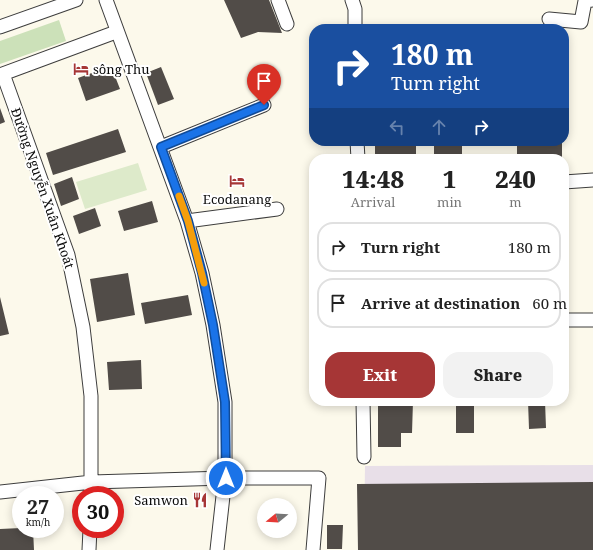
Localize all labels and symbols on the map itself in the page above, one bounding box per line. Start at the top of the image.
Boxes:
hotel icon: sông Thu [72,60,90,78]
place label: sông Thu [93,60,150,78]
pin [247,64,281,105]
street label: Đường Nguyễn Xuân Khoát [7,105,79,271]
hotel icon: Ecodanang [228,172,246,190]
place label: Ecodanang [203,190,271,208]
position arrow [205,457,247,499]
speed limit sign: 30 [72,486,124,538]
place label: Samwon [134,491,189,509]
restaurant icon: Samwon [191,491,209,509]
north arrow [257,498,297,538]

